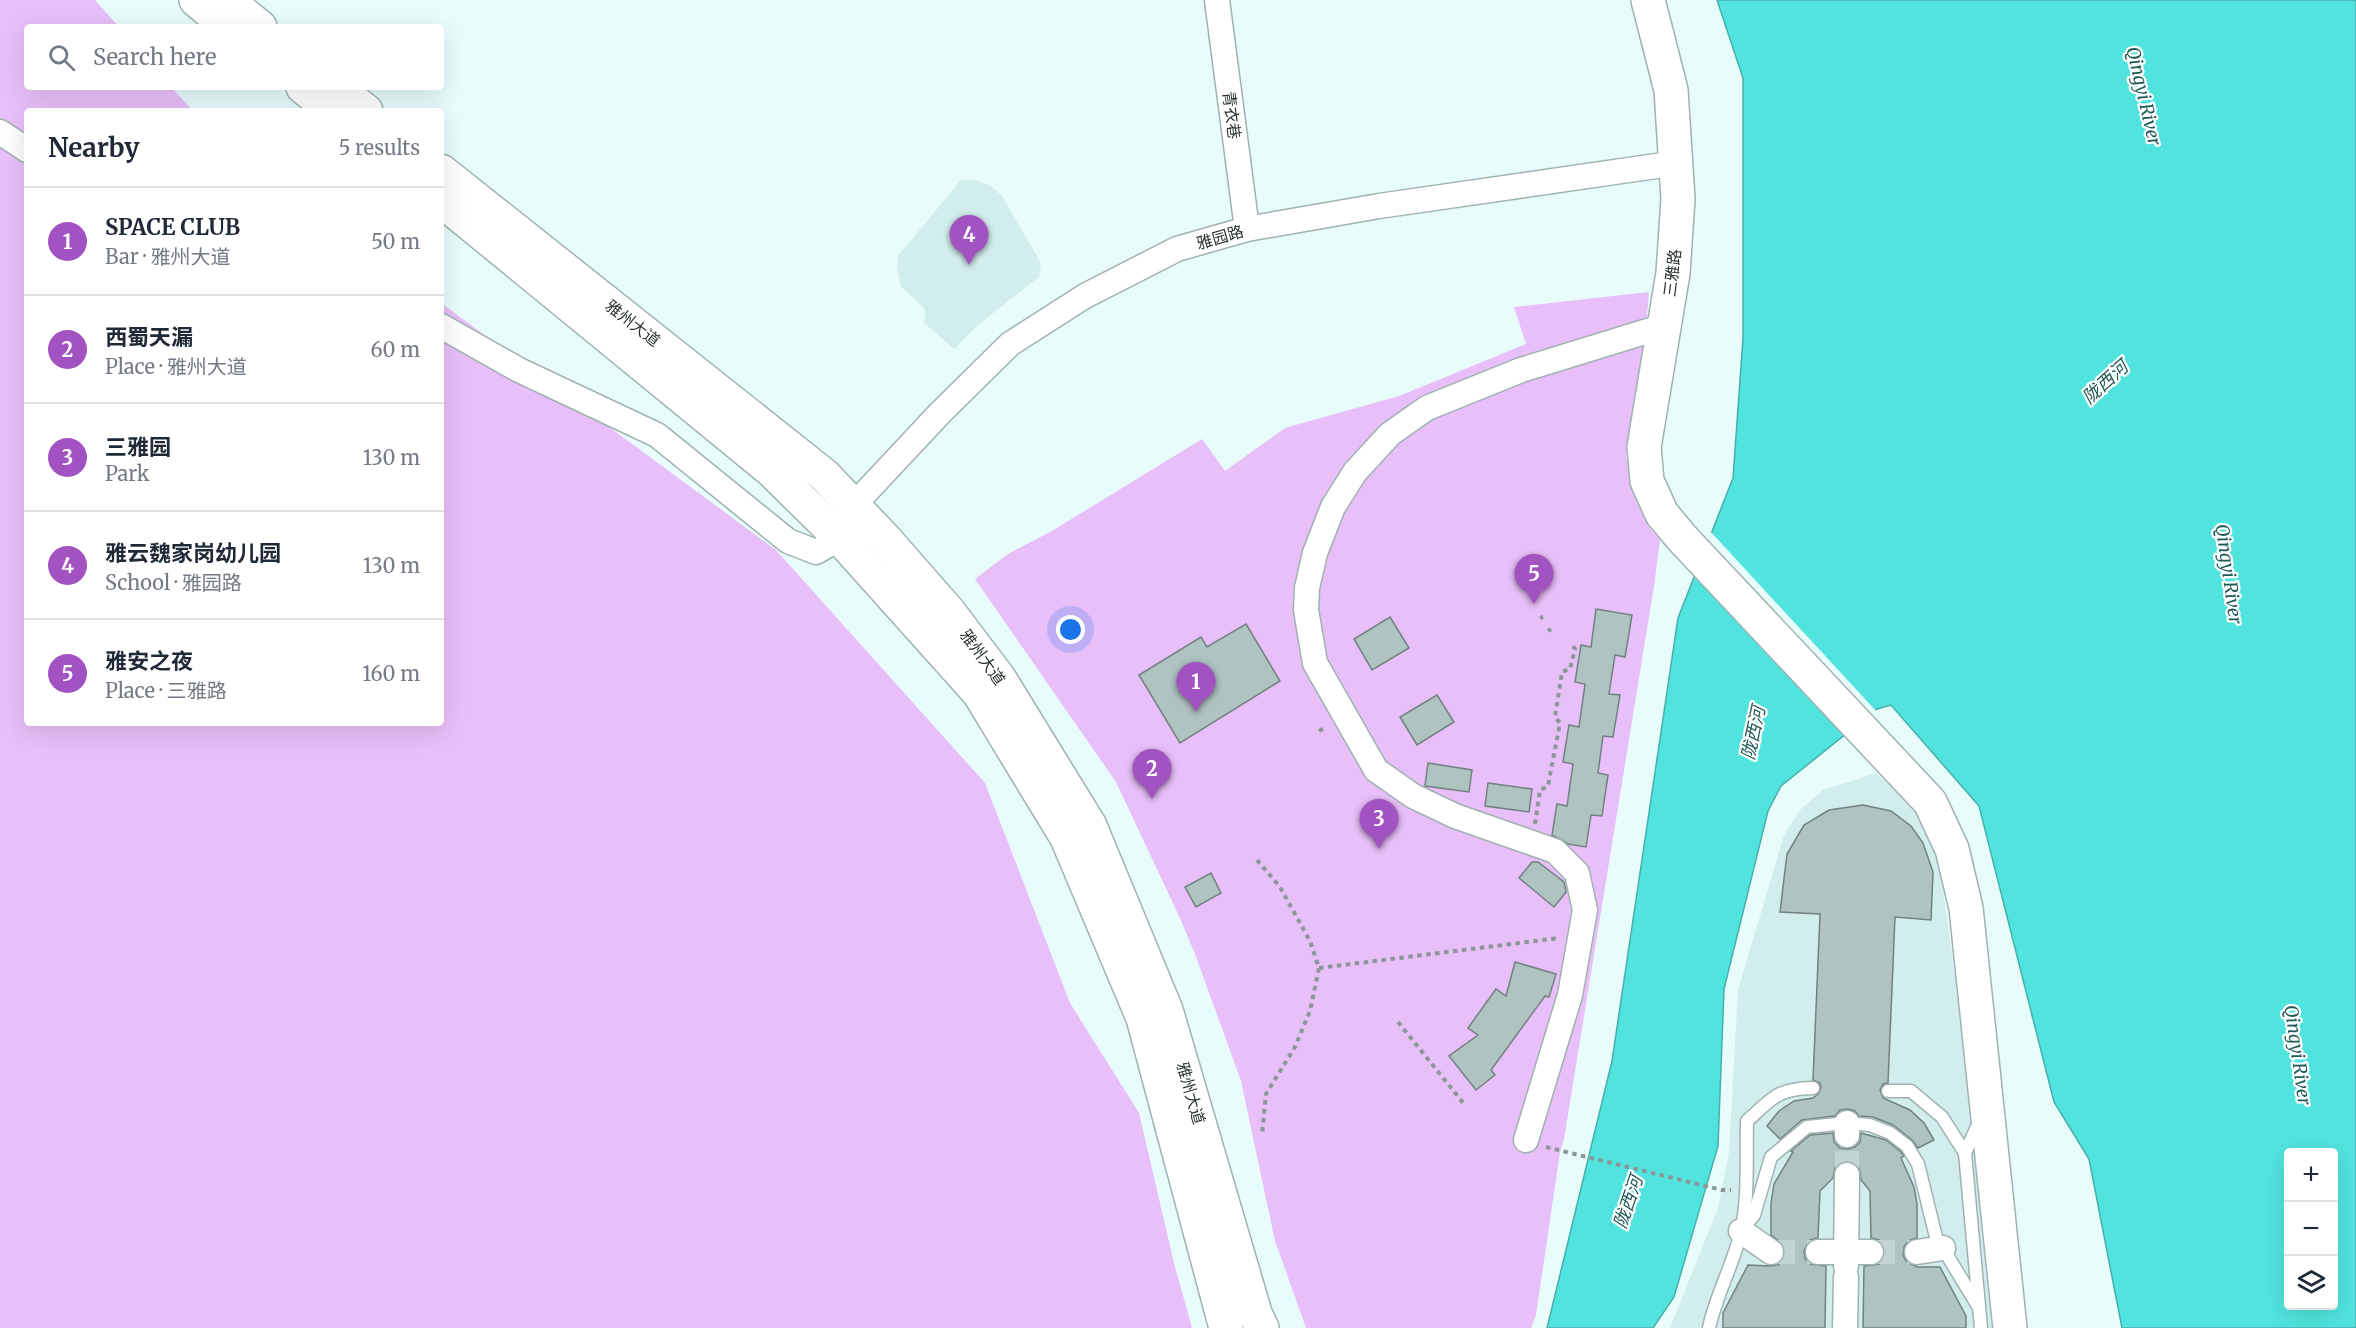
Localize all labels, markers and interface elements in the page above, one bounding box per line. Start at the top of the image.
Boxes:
search box [24,24,444,90]
icon: search [45,41,78,74]
text: Search here [93,43,216,71]
water label: Qingyi River [2121,44,2167,148]
street label: 青衣巷 [1219,90,1245,140]
text: Nearby [48,131,140,164]
text: 5 results [339,135,420,160]
text: SPACE CLUB [105,213,240,241]
pin: 4 [950,216,988,265]
street label: 雅园路 [1194,221,1246,253]
text: 1 [63,229,72,254]
text: 50 m [371,229,420,254]
text: Bar · 雅州大道 [105,244,230,269]
street label: 三雅路 [1659,248,1685,298]
street label: 雅州大道 [602,295,664,351]
text: 西蜀天漏 [105,323,193,351]
text: 2 [62,337,73,362]
text: 60 m [370,337,420,362]
water label: 陇西河 [2077,353,2135,409]
text: Place · 雅州大道 [105,354,247,379]
text: 三雅园 [105,433,171,461]
text: 3 [62,445,73,470]
text: 130 m [363,445,420,470]
text: Park [105,461,149,486]
water label: Qingyi River [2211,523,2247,626]
text: 雅云魏家岗幼儿园 [105,539,281,567]
text: 4 [61,553,74,578]
text: 130 m [363,553,420,578]
pin: 5 [1514,554,1553,604]
text: School · 雅园路 [105,570,242,595]
your location [1056,615,1085,644]
street label: 雅州大道 [956,625,1010,689]
text: 雅安之夜 [105,647,193,675]
text: 5 [62,661,73,686]
text: 160 m [362,661,420,686]
pin: 1 [1176,662,1216,712]
text: Place · 三雅路 [105,678,227,703]
water label: 陇西河 [1736,701,1770,762]
pin: 2 [1132,750,1172,799]
pin: 3 [1360,800,1398,849]
water label: Qingyi River [2280,1004,2316,1107]
street label: 雅州大道 [1173,1059,1209,1127]
map controls [2284,1148,2338,1310]
button: + [2284,1148,2338,1202]
water label: 陇西河 [1608,1170,1649,1231]
button: − [2284,1202,2338,1256]
button: layers [2284,1256,2338,1310]

